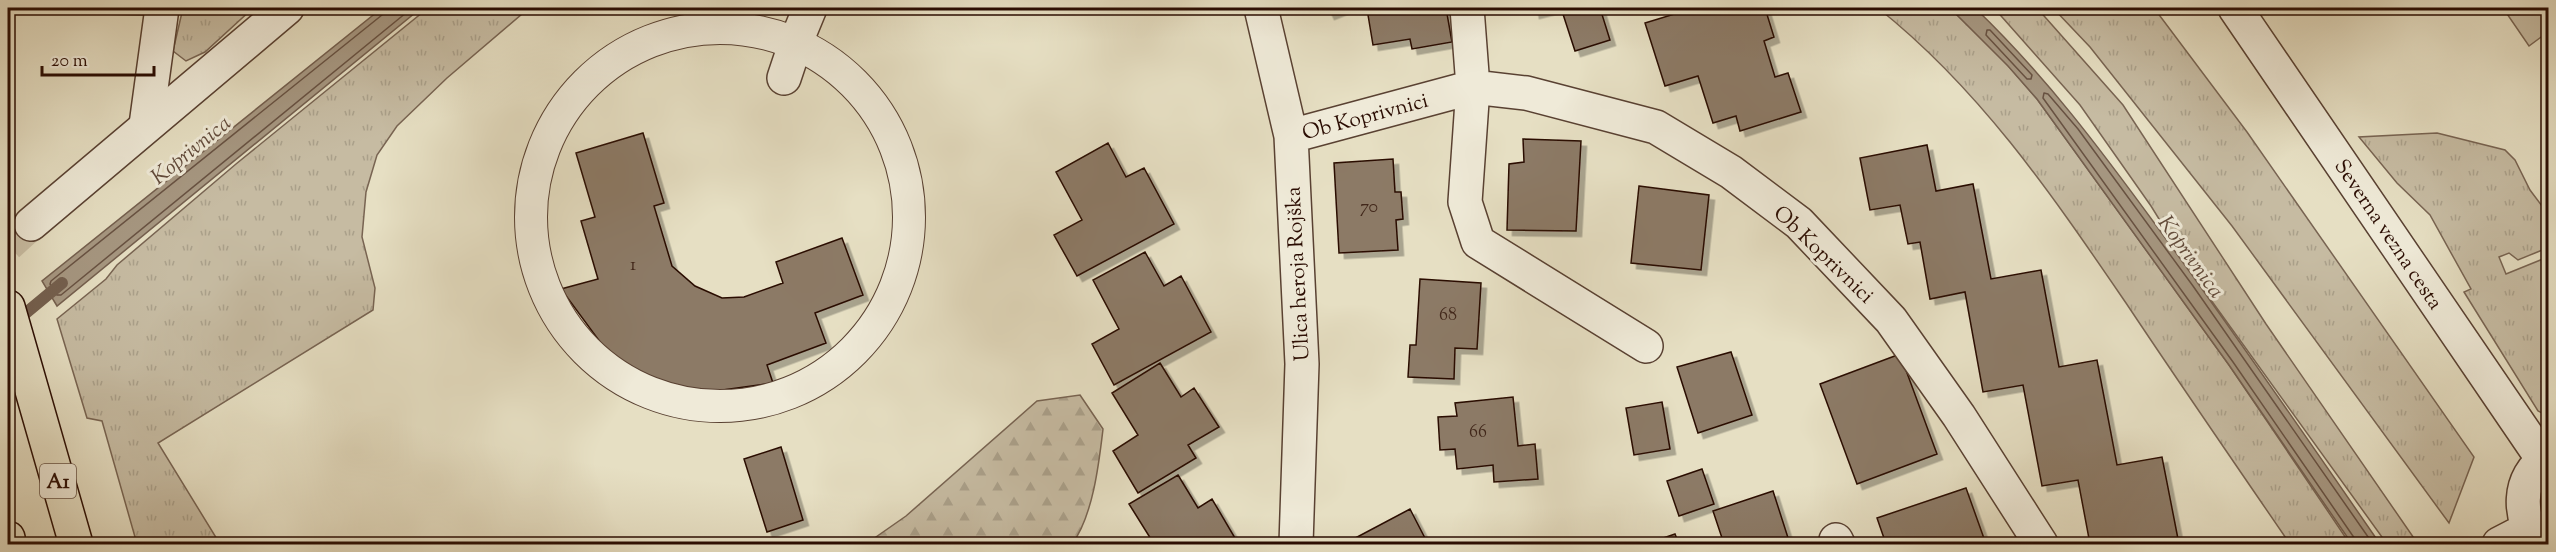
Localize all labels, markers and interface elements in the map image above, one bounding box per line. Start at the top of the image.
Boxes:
scale bar [42,39,154,77]
text: 20 m [51,49,88,75]
street label: Ob Koprivnici [1299,87,1432,149]
water label: Koprivnica [145,109,239,194]
street label: Severna vezna cesta [2326,154,2449,317]
street label: Ulica heroja Rojška [1279,186,1319,362]
house number: 70 [1360,195,1378,221]
street label: Ob Koprivnici [1766,200,1880,311]
water label: Koprivnica [2149,210,2231,306]
house number: 1 [630,253,636,279]
house number: 68 [1439,303,1457,329]
house number: 66 [1469,420,1487,446]
road number: A1 [40,464,76,498]

